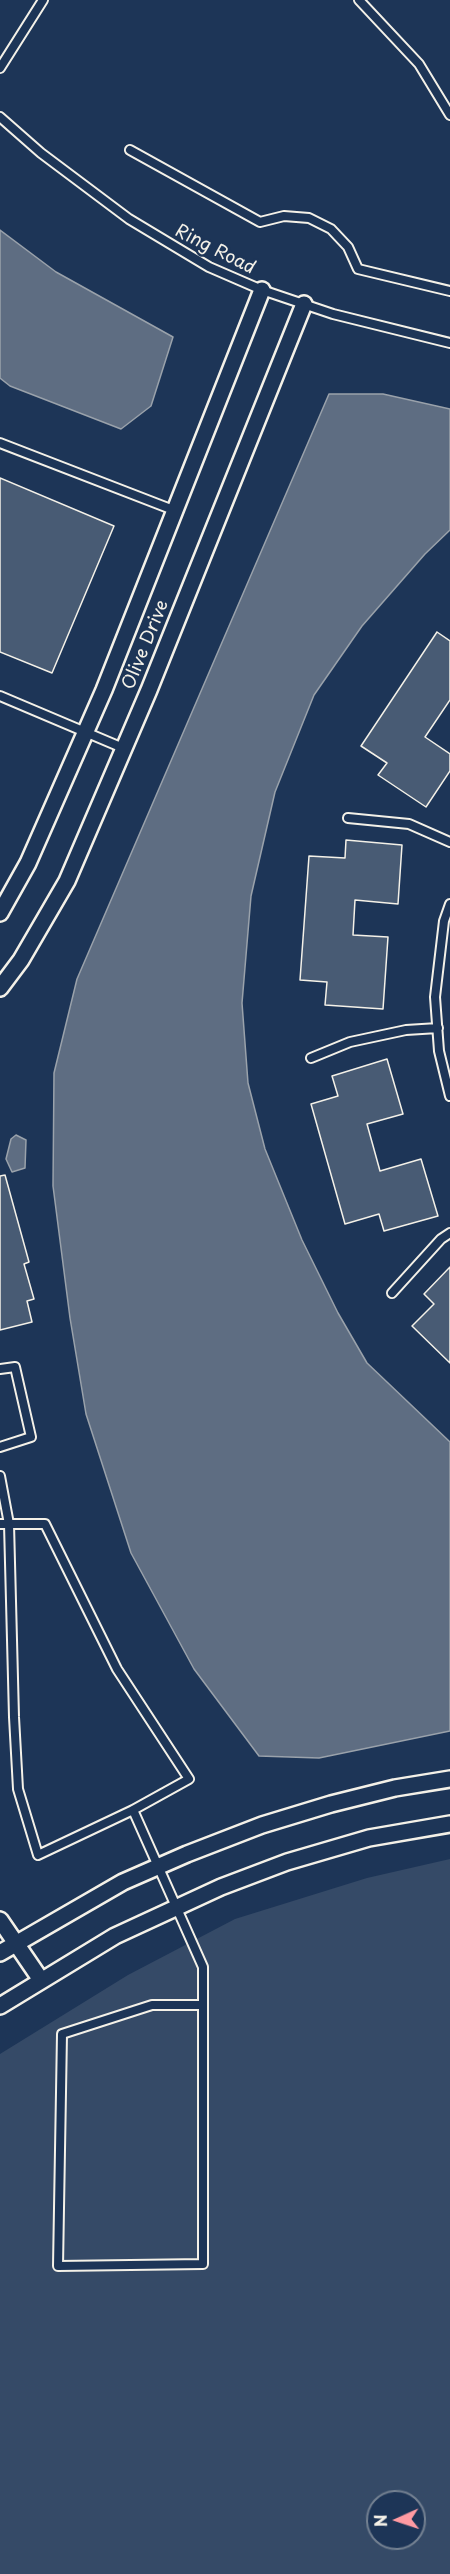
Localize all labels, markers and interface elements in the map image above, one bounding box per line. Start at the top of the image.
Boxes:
street label: Ring Road [171,221,259,279]
street label: Olive Drive [118,597,174,693]
north arrow [366,2490,426,2550]
text: N [368,2514,392,2528]

